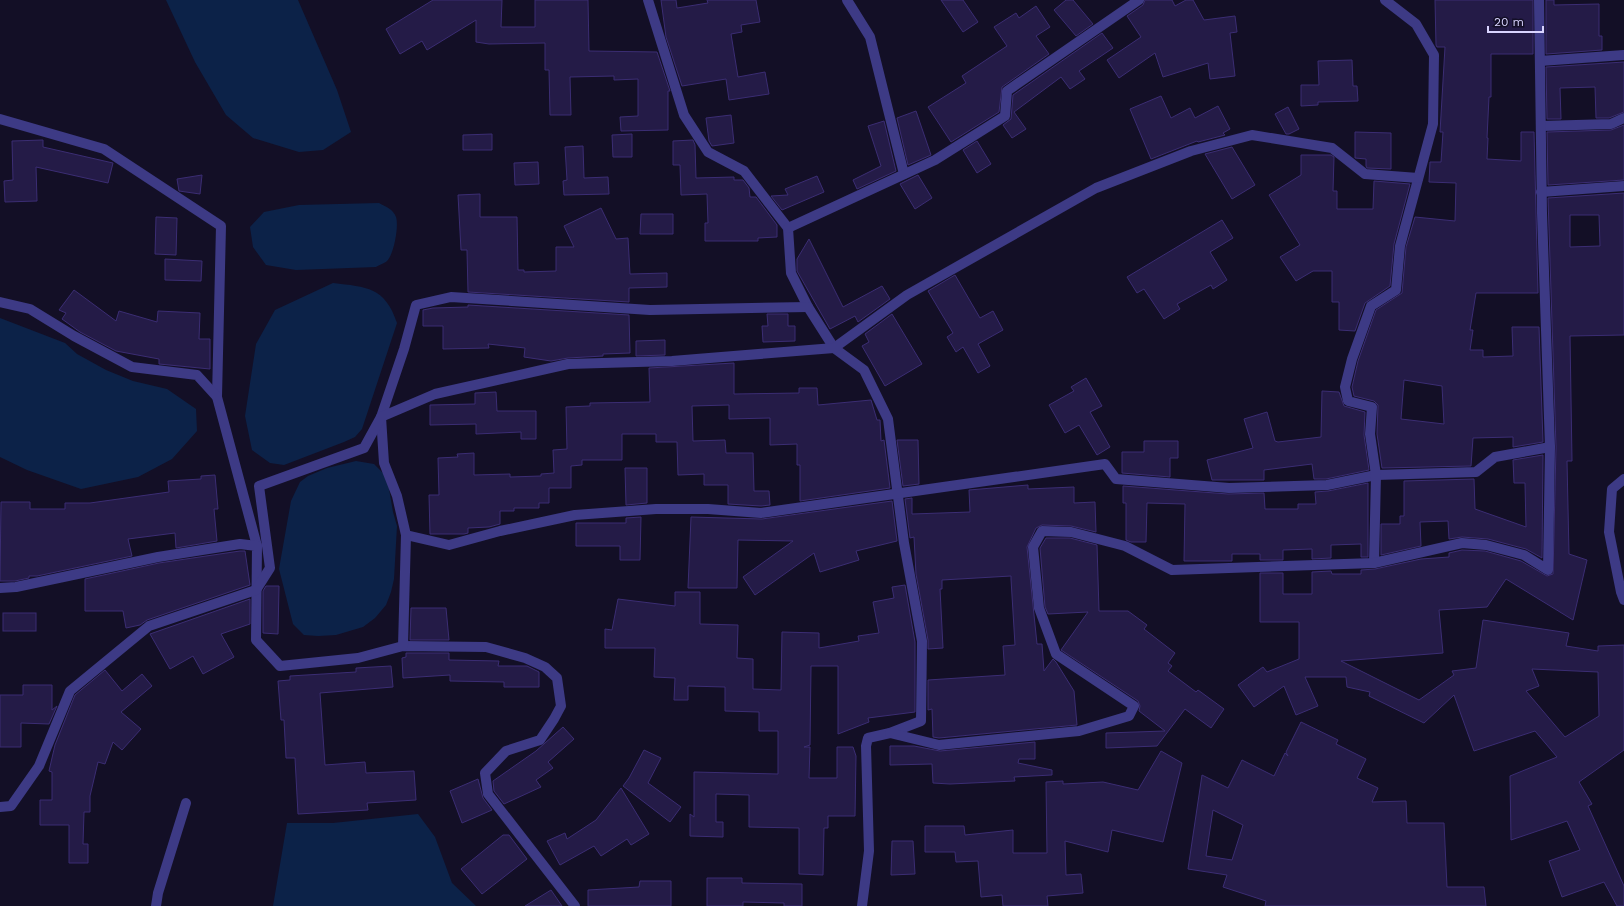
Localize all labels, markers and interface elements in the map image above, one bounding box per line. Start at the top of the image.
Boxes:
scale bar [1488,8,1543,34]
text: 20 m [1494,15,1524,29]

